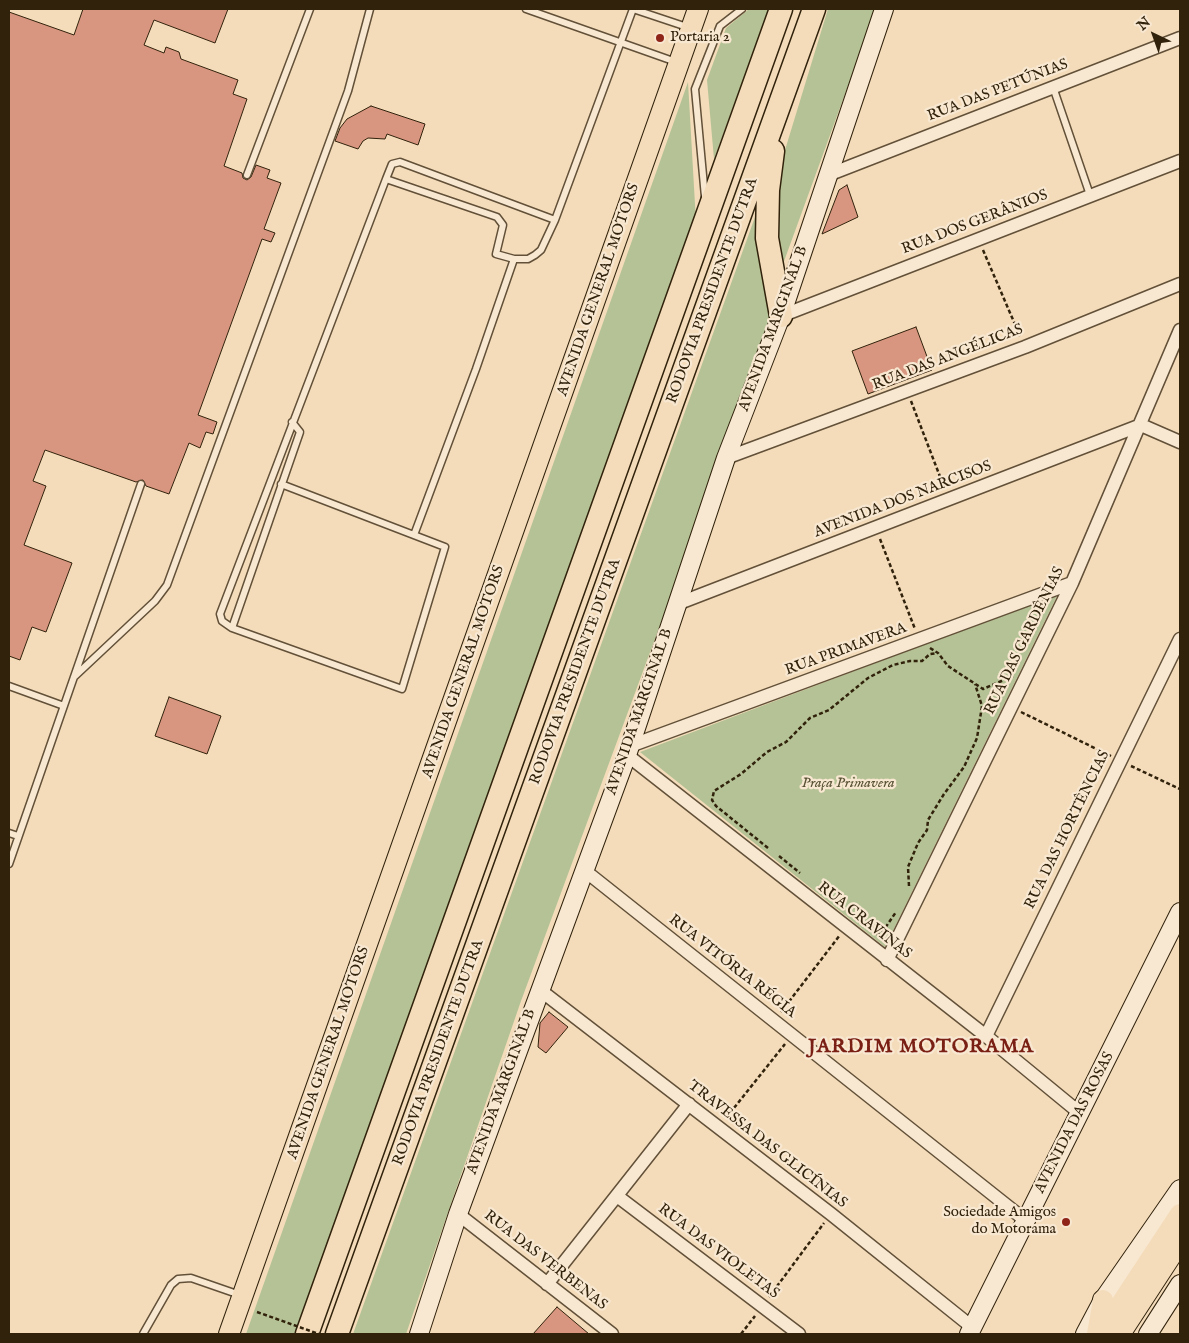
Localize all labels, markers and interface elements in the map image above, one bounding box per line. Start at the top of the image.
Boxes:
north arrow [1129,10,1179,60]
text: N [1133,13,1154,35]
place label: Portaria 2 [670,29,730,47]
marker: Portaria 2 [654,32,666,44]
street label: RUA DAS PETÚNIAS [925,56,1071,126]
street label: RODOVIA PRESIDENTE DUTRA [664,176,762,406]
street label: AVENIDA GENERAL MOTORS [554,181,644,399]
street label: RUA DOS GERÂNIOS [899,187,1051,259]
street label: AVENIDA MARGINAL B [736,244,812,414]
street label: RUA DAS ANGÉLICAS [870,321,1026,395]
street label: AVENIDA DOS NARCISOS [812,458,994,542]
street label: RODOVIA PRESIDENTE DUTRA [527,557,625,787]
street label: AVENIDA GENERAL MOTORS [419,563,509,781]
street label: RUA DAS GARDÊNIAS [981,564,1069,718]
street label: RUA PRIMAVERA [783,620,909,680]
street label: AVENIDA MARGINAL B [603,627,677,797]
street label: RUA DAS HORTÊNCIAS [1022,748,1114,912]
park label: Praça Primavera [801,775,895,793]
street label: RUA CRAVINAS [813,879,915,963]
street label: RUA VITÓRIA RÉGIA [665,912,799,1022]
street label: RODOVIA PRESIDENTE DUTRA [390,938,488,1168]
street label: AVENIDA GENERAL MOTORS [284,944,374,1162]
street label: AVENIDA MARGINAL B [464,1007,540,1177]
district label: JARDIM MOTORAMA [806,1036,1036,1060]
street label: AVENIDA DAS ROSAS [1032,1049,1118,1197]
street label: TRAVESSA DAS GLICÍNIAS [684,1077,850,1213]
street label: RUA DAS VIOLETAS [654,1201,782,1303]
place label: Sociedade Amigos do Motorama [943,1204,1056,1239]
street label: RUA DAS VERBENAS [480,1207,610,1315]
marker: Sociedade Amigos do Motorama [1060,1216,1072,1228]

